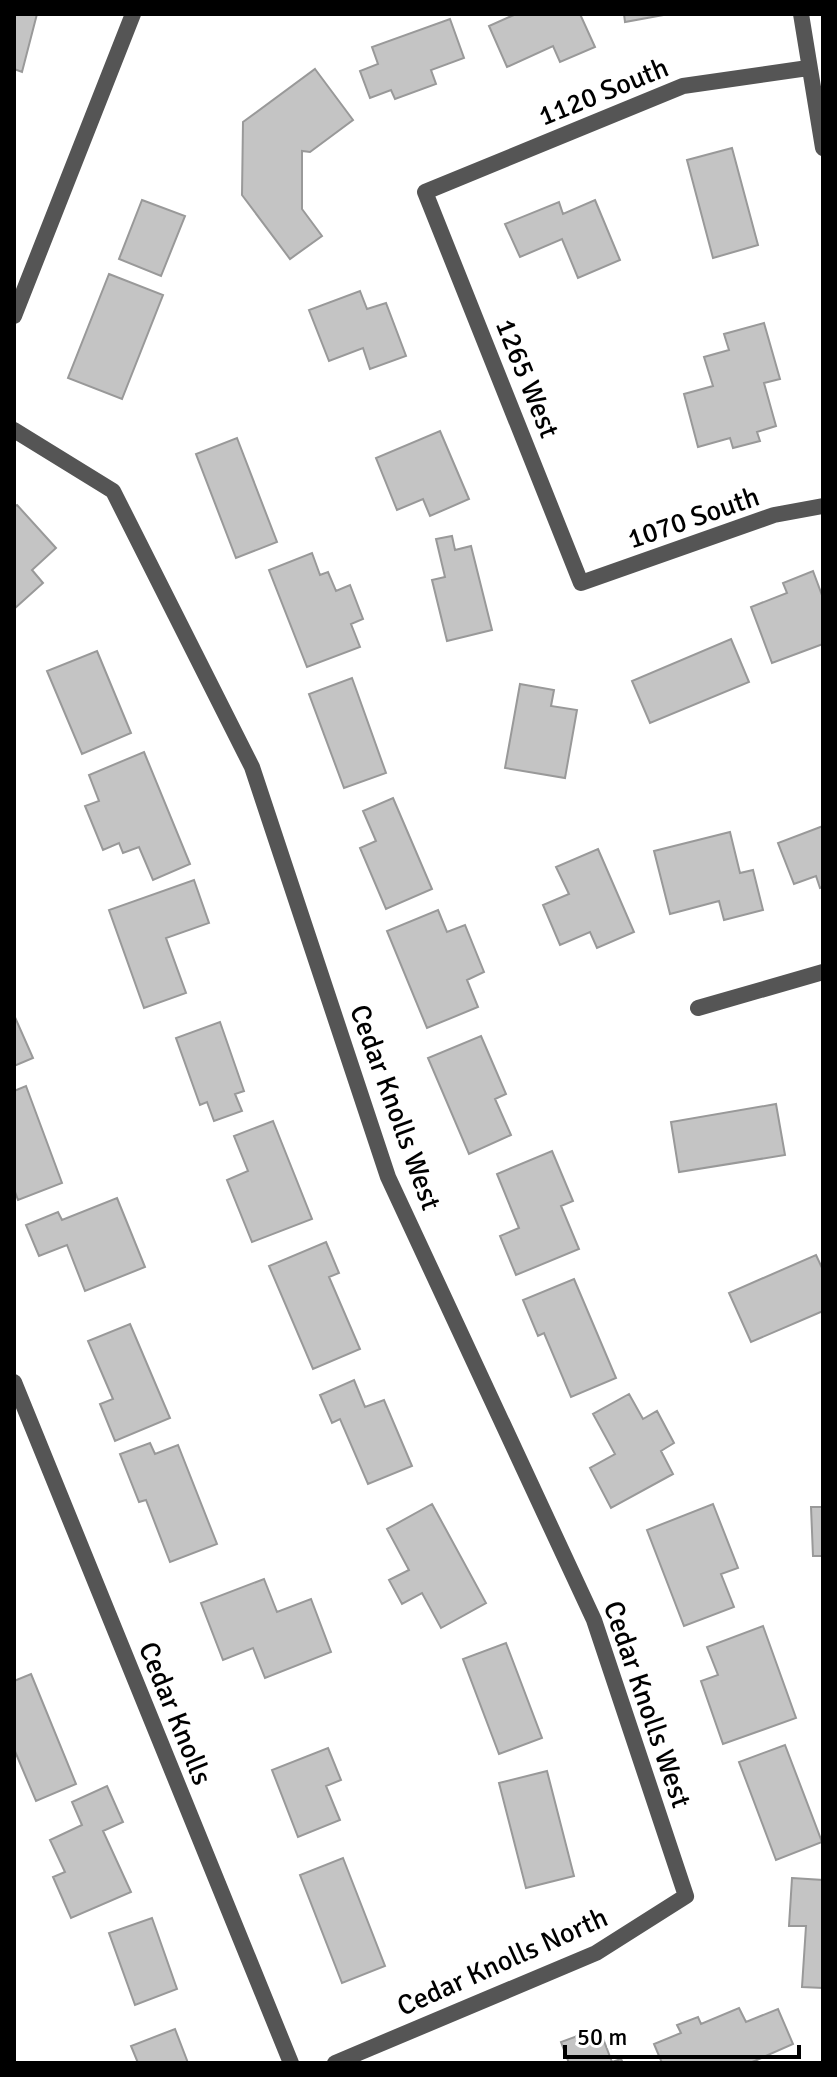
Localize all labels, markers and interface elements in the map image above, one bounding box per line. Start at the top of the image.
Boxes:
street label: 1120 South [533,50,673,133]
street label: 1265 West [488,314,566,443]
street label: 1070 South [623,480,764,556]
street label: Cedar Knolls West [342,1000,448,1215]
street label: Cedar Knolls West [596,1597,698,1812]
street label: Cedar Knolls [131,1637,219,1790]
street label: Cedar Knolls North [392,1900,613,2024]
scale bar [565,2009,799,2059]
text: 50 m [577,2022,627,2052]

